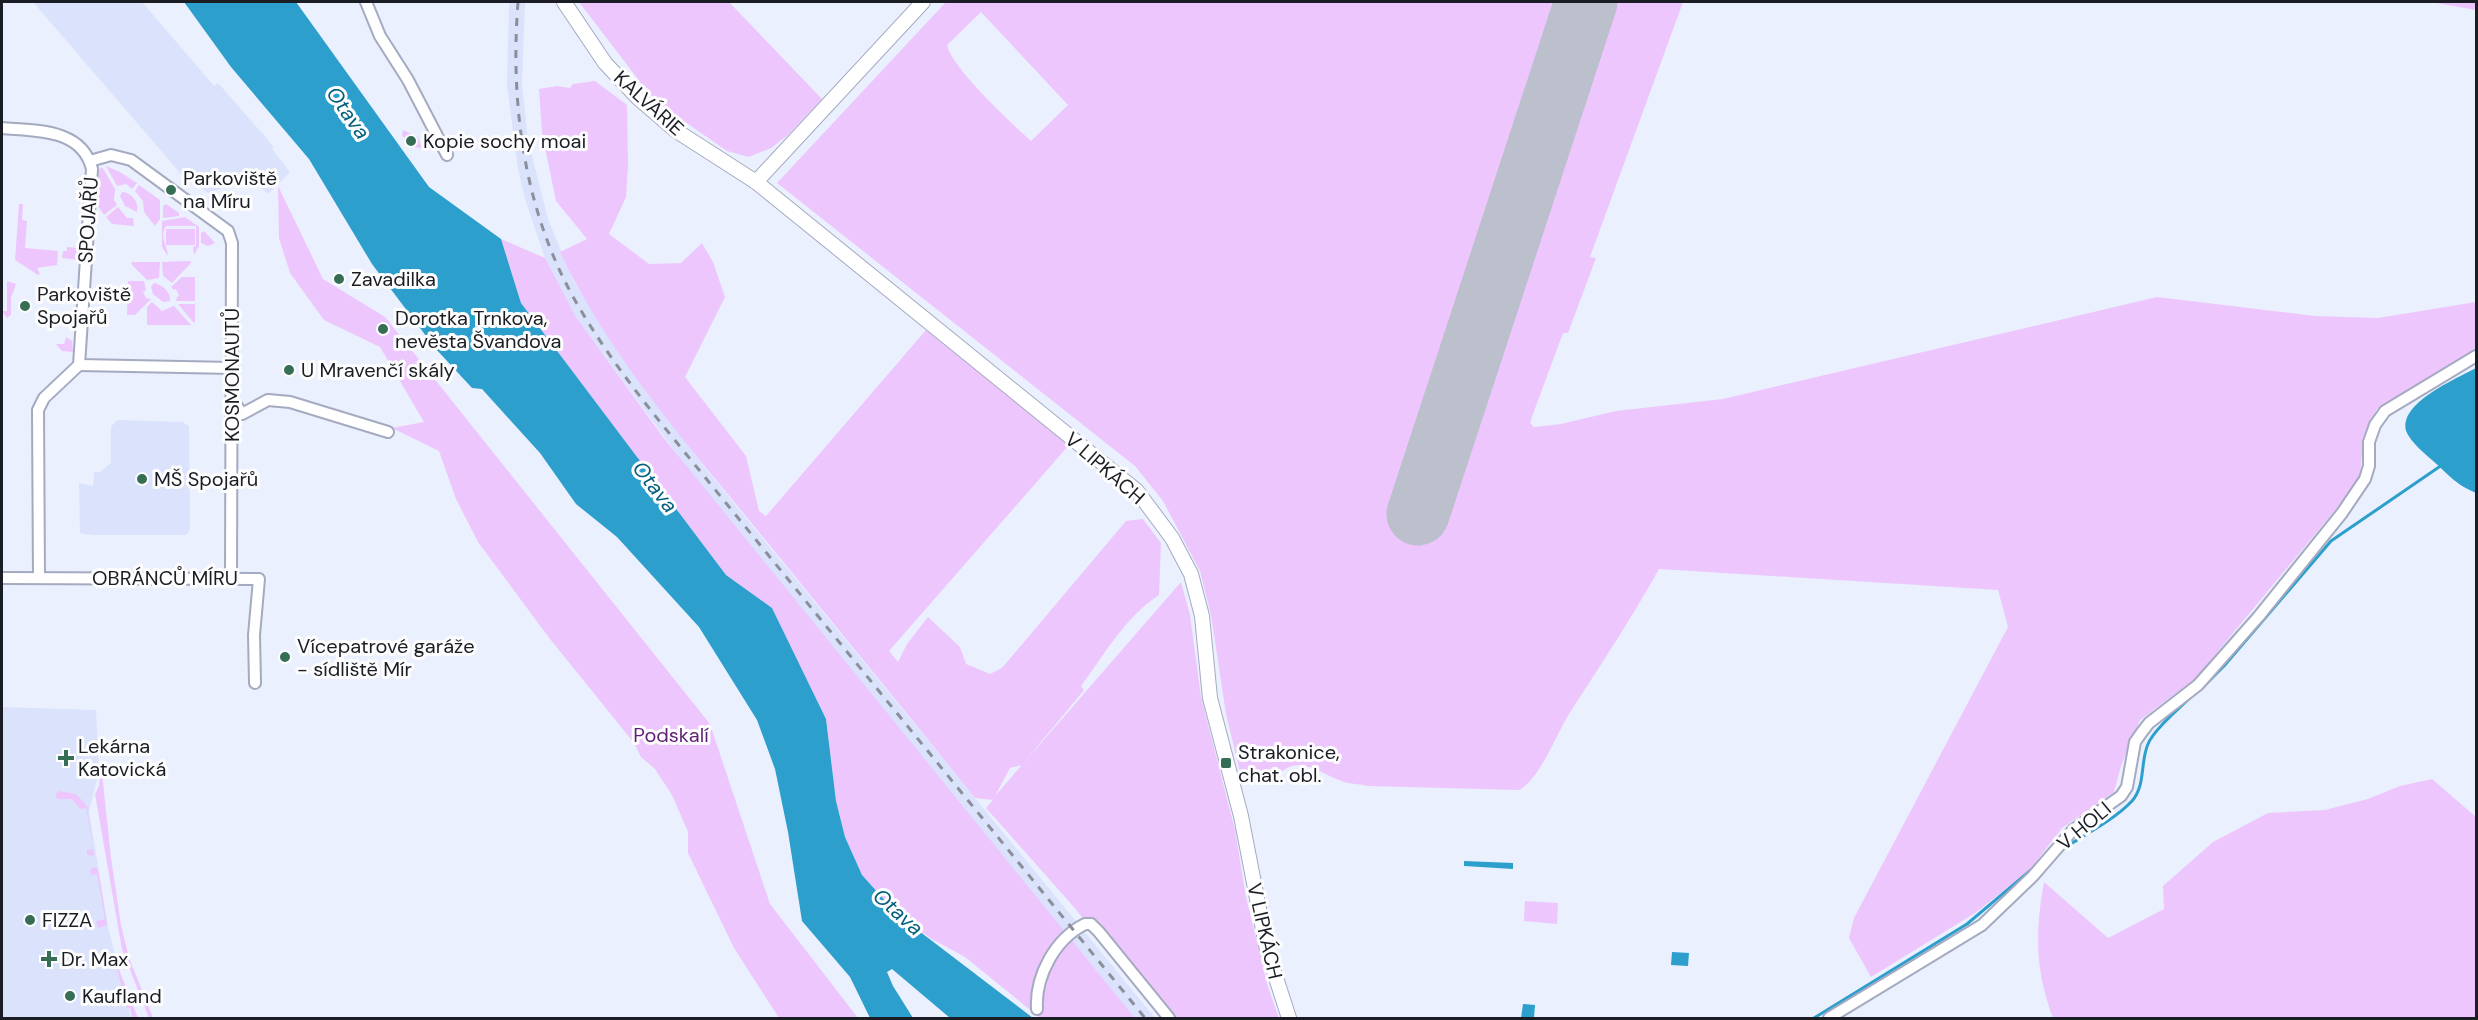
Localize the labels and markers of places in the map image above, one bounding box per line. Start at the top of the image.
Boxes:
place label: Kopie sochy moai [423,128,586,154]
marker: Kopie sochy moai [404,134,418,148]
place label: Parkoviště na Míru [183,165,277,214]
marker: Parkoviště na Míru [164,183,178,197]
place label: Zavadilka [351,266,436,292]
marker: Zavadilka [332,272,346,286]
place label: Parkoviště Spojařů [37,281,131,330]
marker: Parkoviště Spojařů [18,299,32,313]
place label: Dorotka Trnkova, nevěsta Švandova [395,305,561,354]
marker: Dorotka Trnkova, nevěsta Švandova [376,322,390,336]
place label: U Mravenčí skály [301,357,455,383]
marker: U Mravenčí skály [282,363,296,377]
place label: MŠ Spojařů [154,466,258,492]
marker: MŠ Spojařů [135,472,149,486]
place label: Vícepatrové garáže - sídliště Mír [297,633,475,682]
marker: Vícepatrové garáže - sídliště Mír [278,650,292,664]
place label: Lekárna Katovická [78,733,166,782]
place label: Strakonice, chat. obl. [1238,739,1340,788]
marker: Lekárna Katovická [59,751,73,765]
marker: Strakonice, chat. obl. [1219,756,1233,770]
place label: FIZZA [42,907,92,933]
marker: FIZZA [23,913,37,927]
place label: Dr. Max [61,946,128,972]
marker: Dr. Max [42,952,56,966]
place label: Kaufland [82,983,162,1009]
marker: Kaufland [63,989,77,1003]

